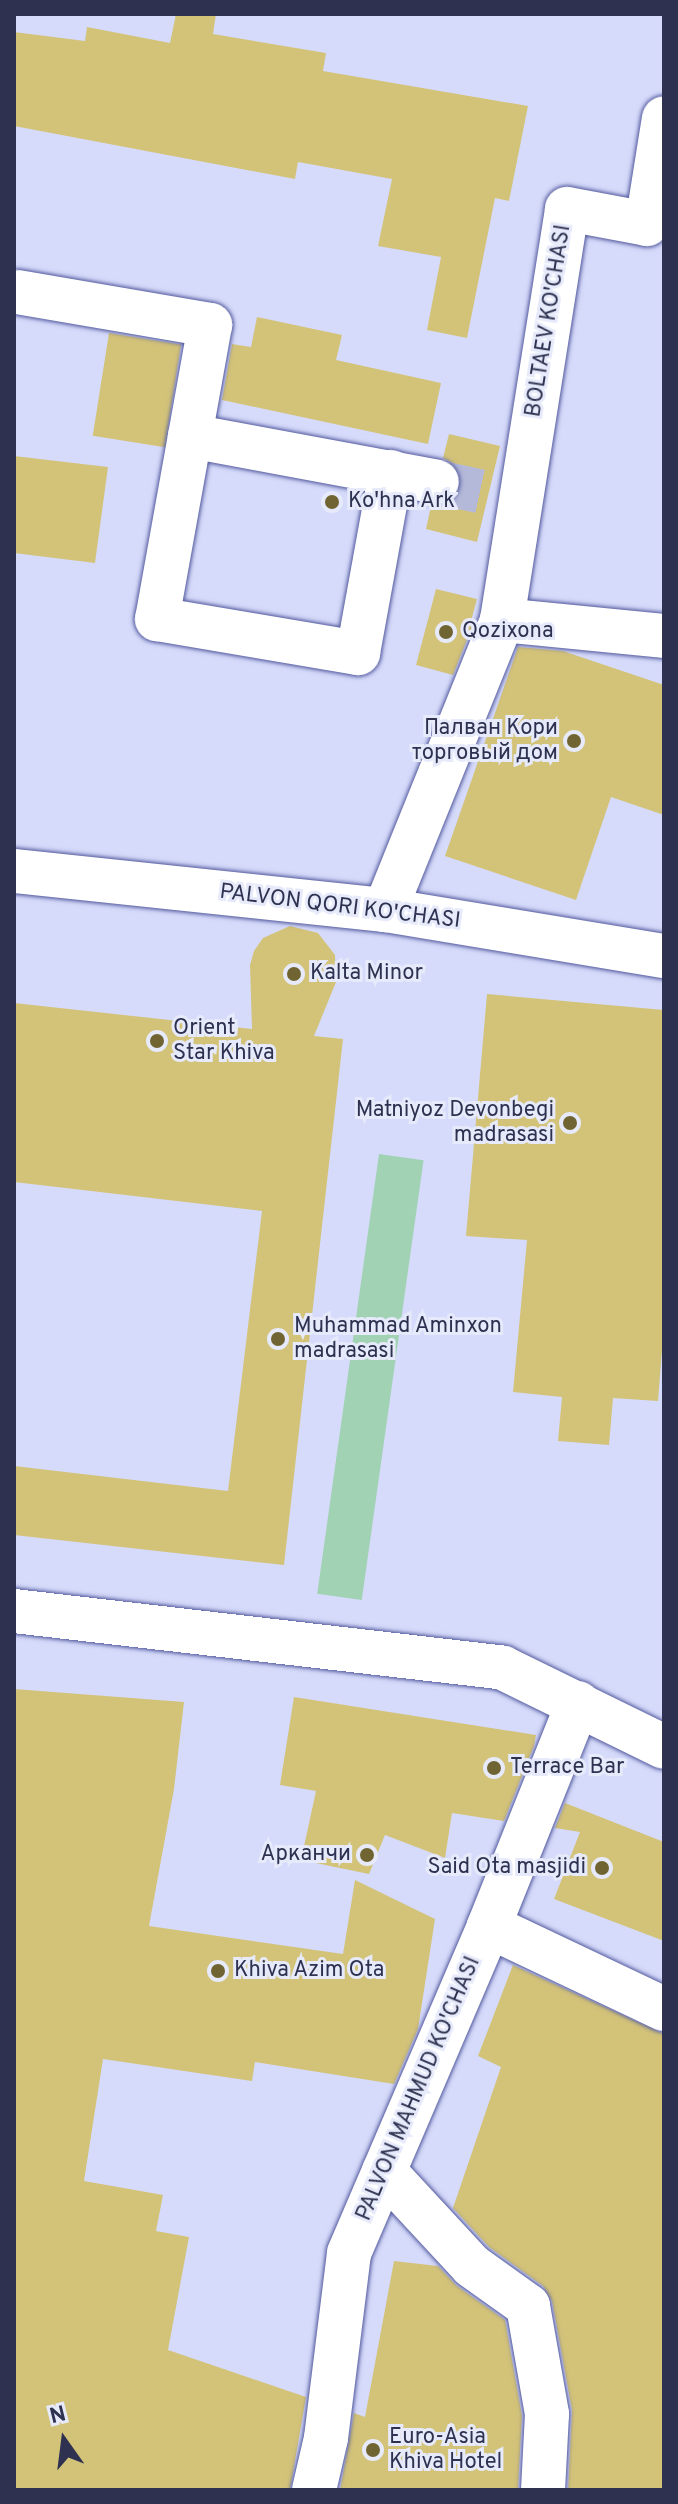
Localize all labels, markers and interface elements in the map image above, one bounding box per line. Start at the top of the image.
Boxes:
street label: BOLTAEV KO'CHASI [521,222,577,420]
place label: Ko'hna Ark [348,489,456,515]
marker: Ko'hna Ark [323,493,341,511]
place label: Qozixona [462,619,554,645]
marker: Qozixona [437,623,455,641]
place label: Палван Кори торговый дом [412,715,558,766]
marker: Палван Кори торговый дом [565,732,583,750]
street label: PALVON QORI KO'CHASI [218,879,462,935]
place label: Kalta Minor [310,961,423,987]
marker: Kalta Minor [285,965,303,983]
place label: Orient Star Khiva [173,1015,275,1066]
marker: Orient Star Khiva [148,1032,166,1050]
place label: Matniyoz Devonbegi madrasasi [356,1097,554,1148]
marker: Matniyoz Devonbegi madrasasi [561,1114,579,1132]
place label: Muhammad Aminxon madrasasi [294,1313,503,1364]
marker: Muhammad Aminxon madrasasi [269,1330,287,1348]
place label: Terrace Bar [510,1755,625,1781]
marker: Terrace Bar [485,1759,503,1777]
place label: Арканчи [261,1842,351,1868]
marker: Арканчи [358,1846,376,1864]
place label: Said Ota masjidi [427,1855,586,1881]
marker: Said Ota masjidi [593,1859,611,1877]
street label: PALVON MAHMUD KO'CHASI [351,1953,487,2225]
place label: Khiva Azim Ota [234,1958,385,1984]
marker: Khiva Azim Ota [209,1962,227,1980]
north arrow [24,2400,104,2480]
text: N [47,2401,69,2431]
place label: Euro-Asia Khiva Hotel [389,2424,502,2476]
marker: Euro-Asia Khiva Hotel [364,2441,382,2459]

